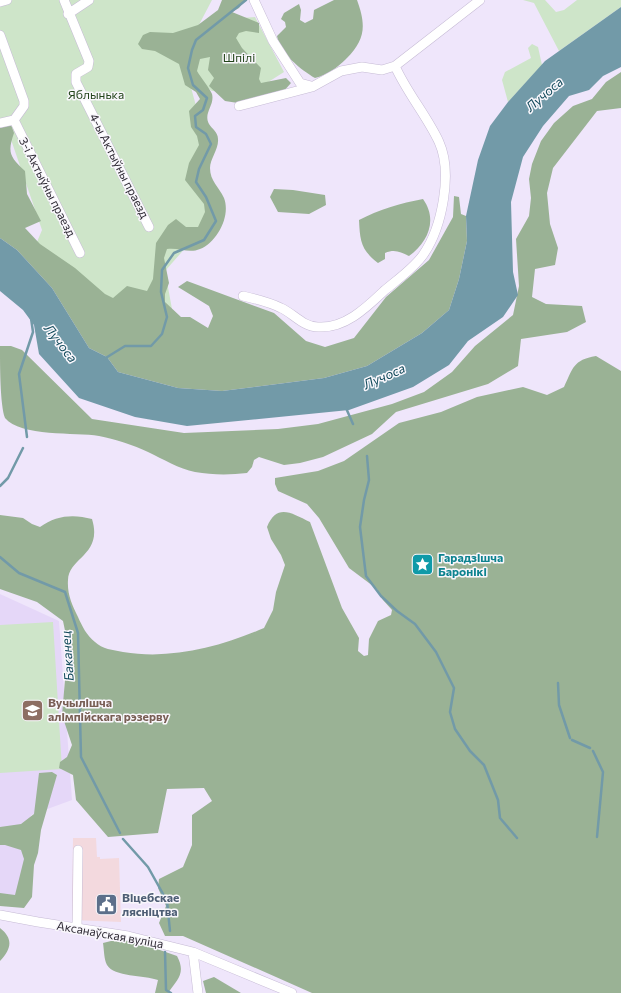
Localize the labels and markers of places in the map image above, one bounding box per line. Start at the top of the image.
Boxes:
place label: Гарадзішча Баронікі [438,550,503,578]
place icon: Гарадзішча Баронікі [410,552,436,578]
place label: Вучылішча алімпійскага рэзерву [48,695,169,723]
school or university icon: Вучылішча алімпійскага рэзерву [20,697,46,723]
place label: Віцебскае лясніцтва [122,890,179,918]
public building icon: Віцебскае лясніцтва [93,892,119,918]

